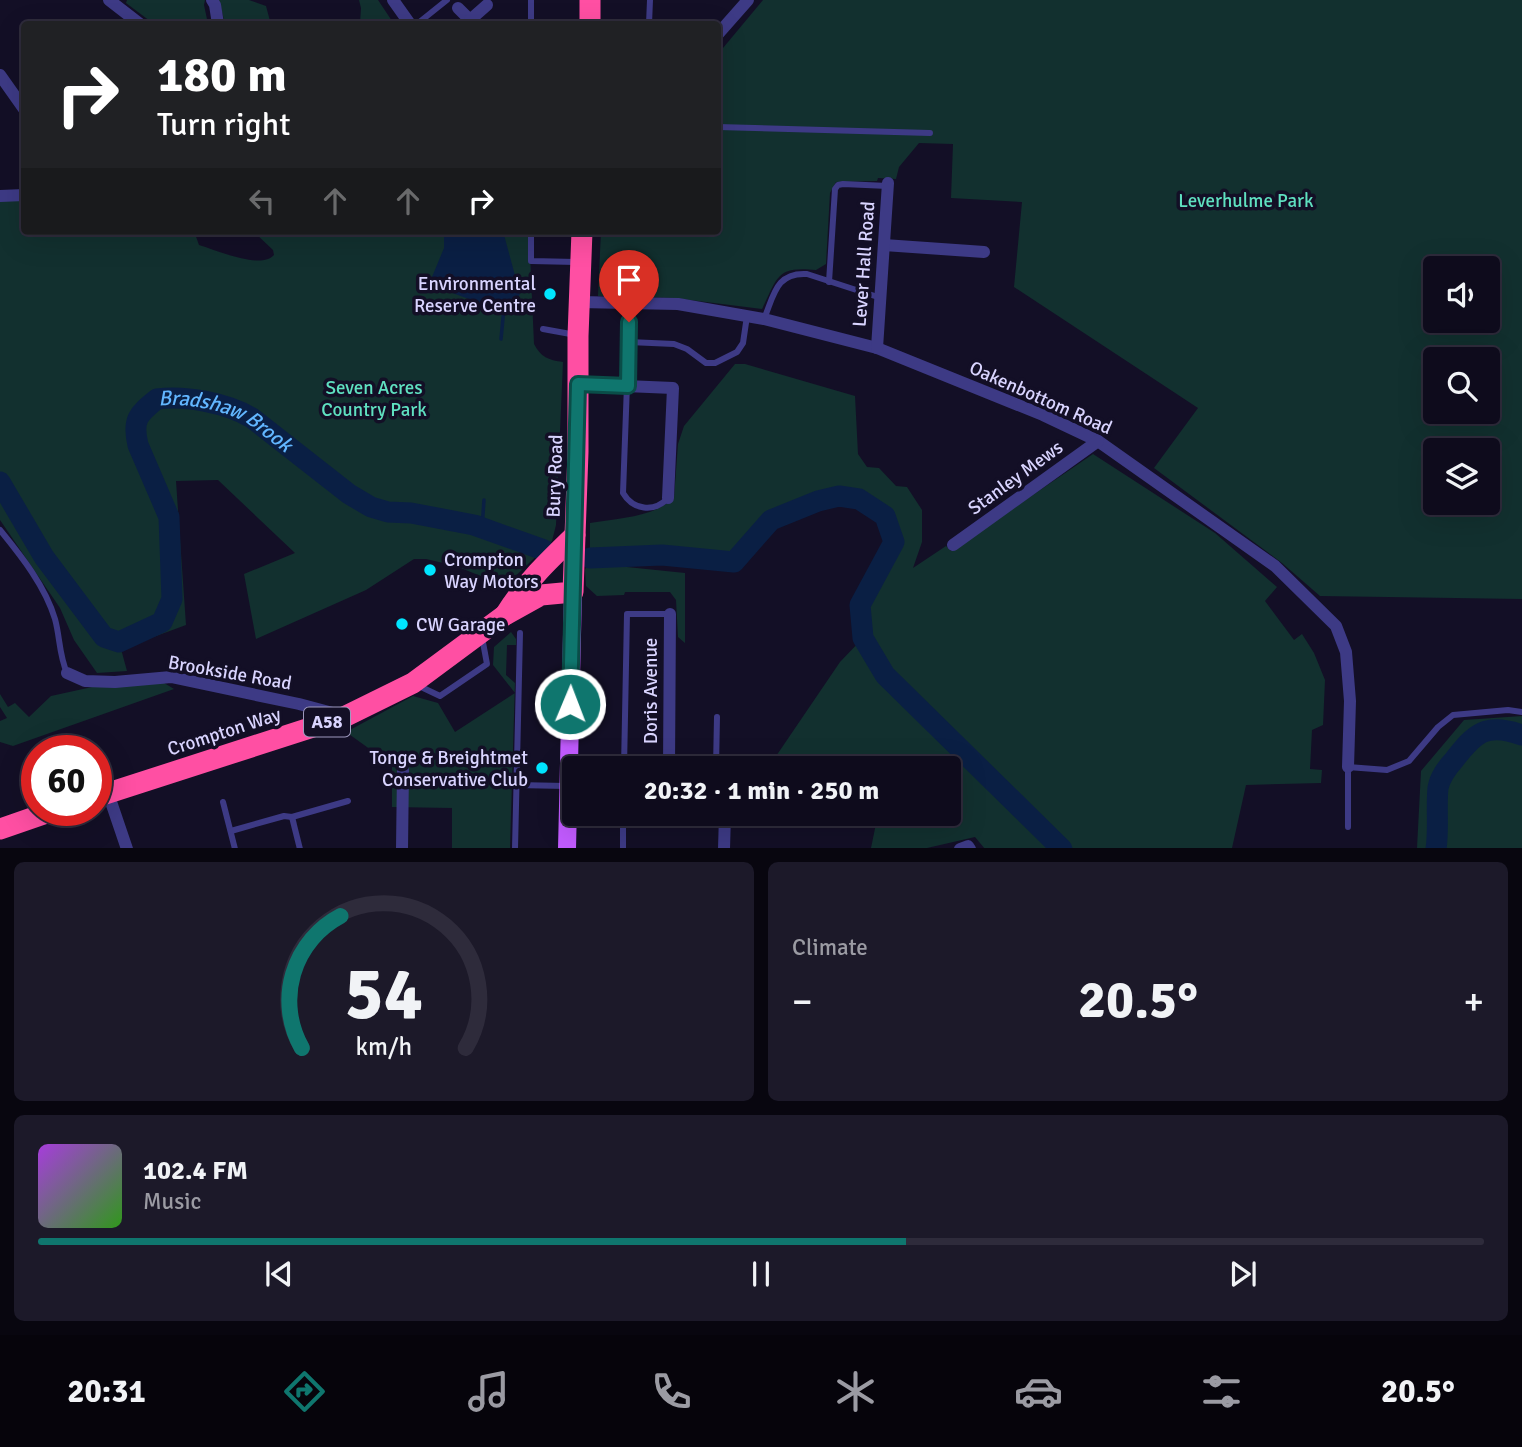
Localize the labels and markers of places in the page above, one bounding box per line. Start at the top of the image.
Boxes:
pin [599,250,659,322]
place label: Environmental Reserve Centre [414,272,536,318]
marker: Environmental Reserve Centre [542,286,558,302]
place label: Crompton Way Motors [444,548,539,594]
marker: Crompton Way Motors [422,562,438,578]
place label: CW Garage [416,613,506,637]
marker: CW Garage [394,616,410,632]
place label: Tonge & Breightmet Conservative Club [369,746,528,792]
marker: Tonge & Breightmet Conservative Club [534,760,550,776]

